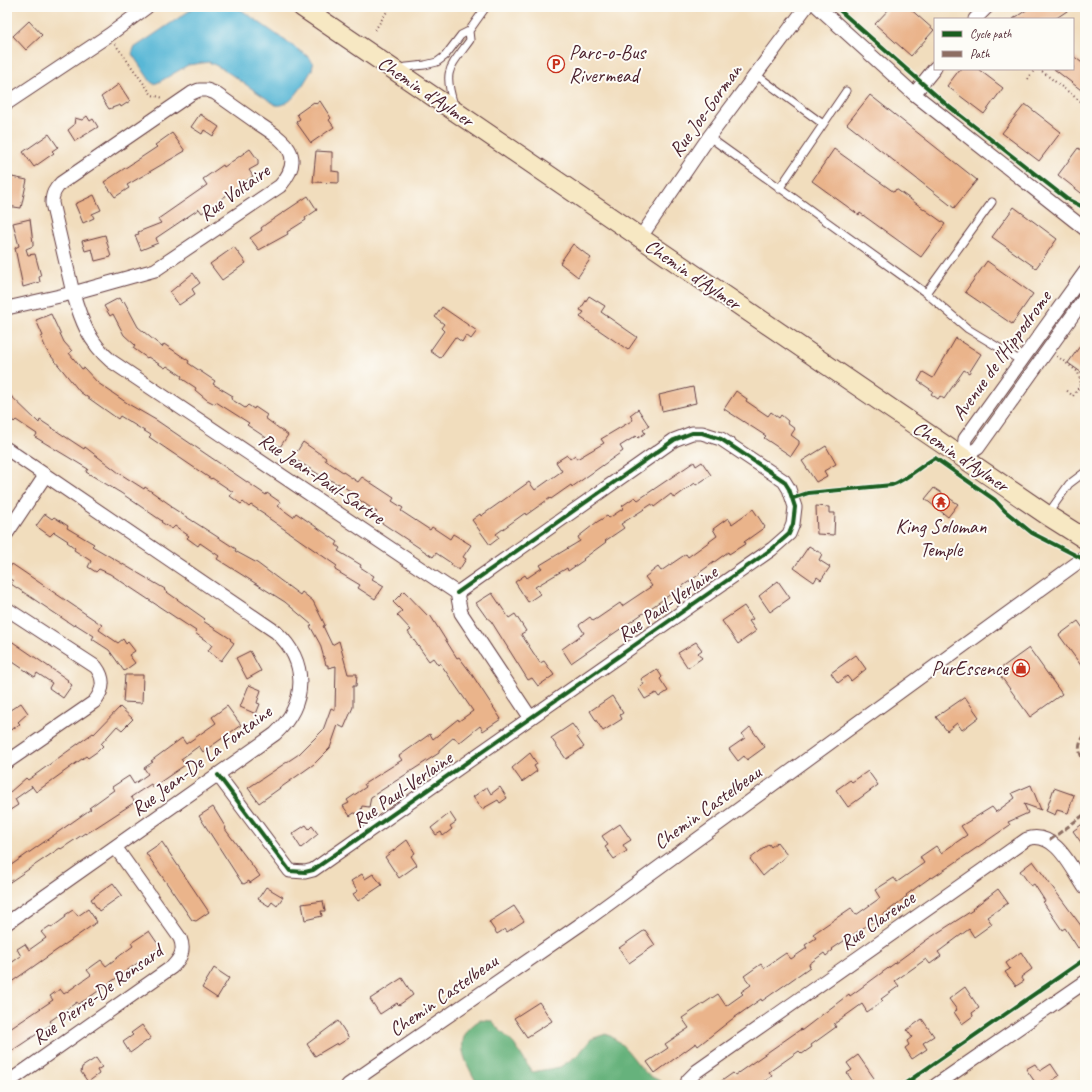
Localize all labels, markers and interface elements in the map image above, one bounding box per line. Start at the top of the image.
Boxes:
legend [934,18,1074,70]
text: Cycle path [970,26,1012,42]
place label: Parc-o-Bus Rivermead [569,40,647,88]
text: Path [970,46,990,62]
street label: Chemin d'Aylmer [373,50,480,134]
parking icon: Parc-o-Bus Rivermead [546,54,566,74]
street label: Rue Joe-Gorman [663,58,748,161]
street label: Rue Voltaire [194,158,276,226]
street label: Chemin d'Aylmer [640,233,747,317]
street label: Avenue de l'Hippodrome [946,284,1058,425]
street label: Chemin d'Aylmer [908,415,1015,499]
street label: Rue Jean-Paul-Sartre [254,427,390,530]
temple icon: King Soloman Temple [931,492,951,512]
place label: King Soloman Temple [896,514,987,562]
street label: Rue Paul-Verlaine [612,559,723,647]
place label: PurEssence [931,656,1009,681]
shop icon: PurEssence [1011,658,1031,678]
street label: Rue Jean-De La Fontaine [126,699,278,821]
street label: Rue Paul-Verlaine [347,745,458,833]
street label: Chemin Castelbeau [649,759,767,855]
street label: Rue Clarence [835,885,921,955]
street label: Rue Pierre-De Ronsard [27,937,170,1050]
street label: Chemin Castelbeau [384,948,504,1042]

